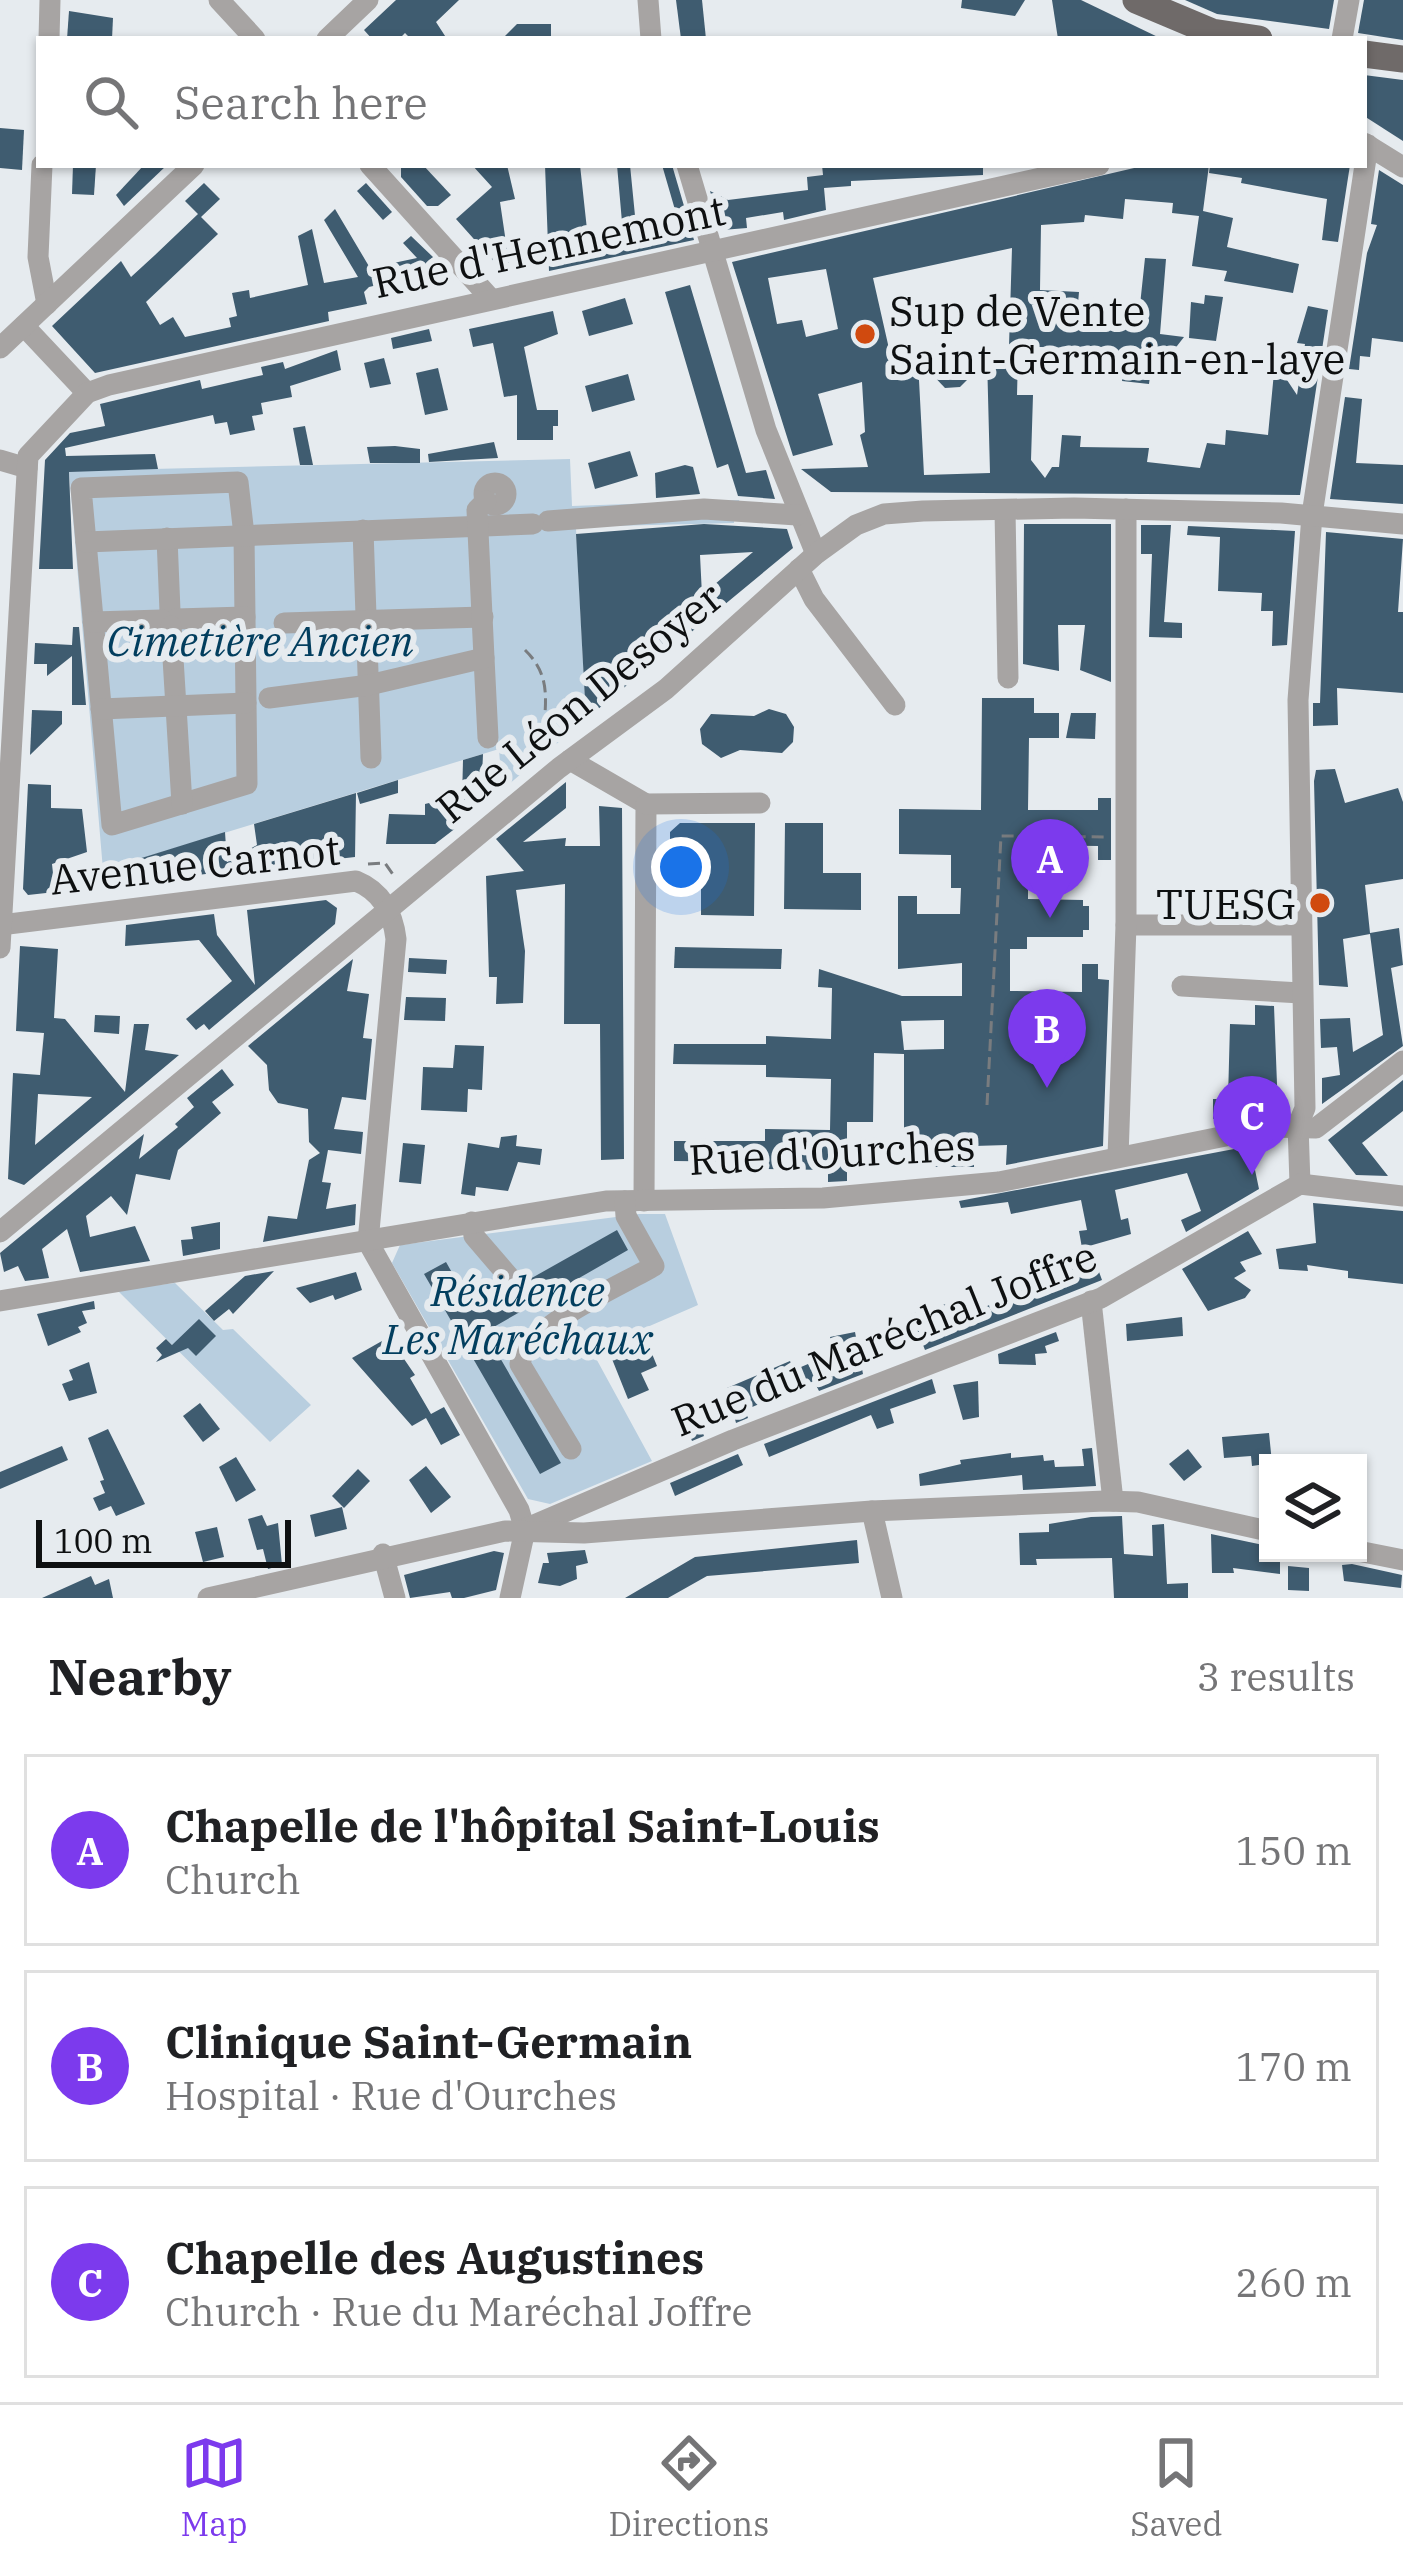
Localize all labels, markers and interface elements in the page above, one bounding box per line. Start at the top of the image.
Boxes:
search box [36,36,1367,168]
icon: search [78,69,144,135]
text: Search here [174,73,428,131]
street label: Rue d'Hennemont [368,182,730,310]
place label: Sup de Vente Saint-Germain-en-laye [889,283,1345,386]
marker: Sup de Vente Saint-Germain-en-laye [852,321,878,347]
street label: Rue Léon Desoyer [424,569,734,835]
park label: Cimetière Ancien [106,613,414,668]
pin: A [1011,819,1089,918]
street label: Avenue Carnot [47,821,343,907]
your location [651,837,711,897]
place label: TUESG [1156,876,1296,931]
marker: TUESG [1307,890,1333,916]
pin: B [1008,989,1086,1088]
pin: C [1213,1076,1291,1175]
street label: Rue d'Ourches [687,1117,977,1187]
street label: Rue du Maréchal Joffre [663,1228,1105,1448]
park label: Résidence Les Maréchaux [382,1263,654,1366]
map controls [1259,1454,1367,1562]
button: layers [1259,1454,1367,1562]
scale bar [36,1514,291,1567]
text: 100 m [54,1519,153,1562]
text: Nearby [48,1643,232,1709]
text: 3 results [1197,1651,1355,1702]
text: Chapelle de l'hôpital Saint-Louis [165,1796,880,1854]
text: A [76,1825,104,1876]
text: 150 m [1236,1825,1352,1876]
text: Church [165,1854,301,1905]
text: Clinique Saint-Germain [165,2012,692,2070]
text: B [76,2041,104,2092]
text: 170 m [1236,2041,1352,2092]
text: Hospital · Rue d'Ourches [165,2070,617,2121]
text: Chapelle des Augustines [165,2228,704,2286]
text: C [77,2257,103,2308]
text: 260 m [1236,2257,1352,2308]
text: Church · Rue du Maréchal Joffre [165,2286,752,2337]
tab: Map [180,2430,247,2545]
tab: Directions [608,2430,769,2545]
tab: Saved [1130,2430,1223,2545]

